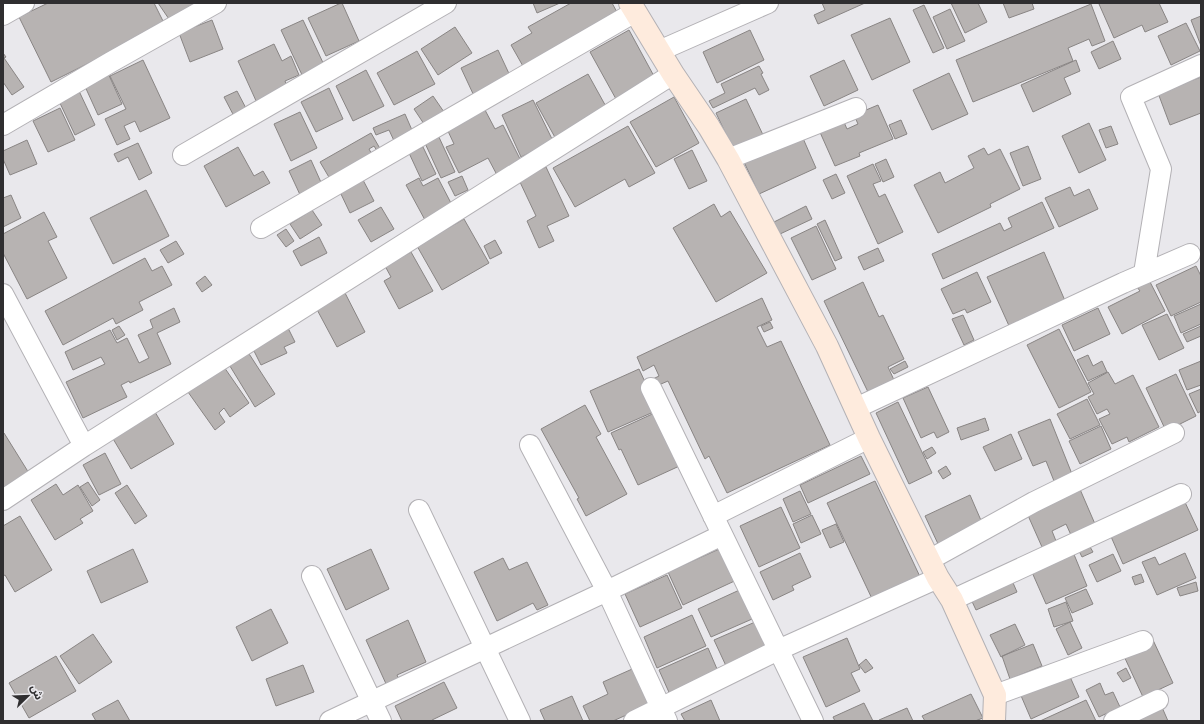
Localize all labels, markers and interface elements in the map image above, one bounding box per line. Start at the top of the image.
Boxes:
north arrow [8,676,48,716]
text: ش [28,683,46,702]

